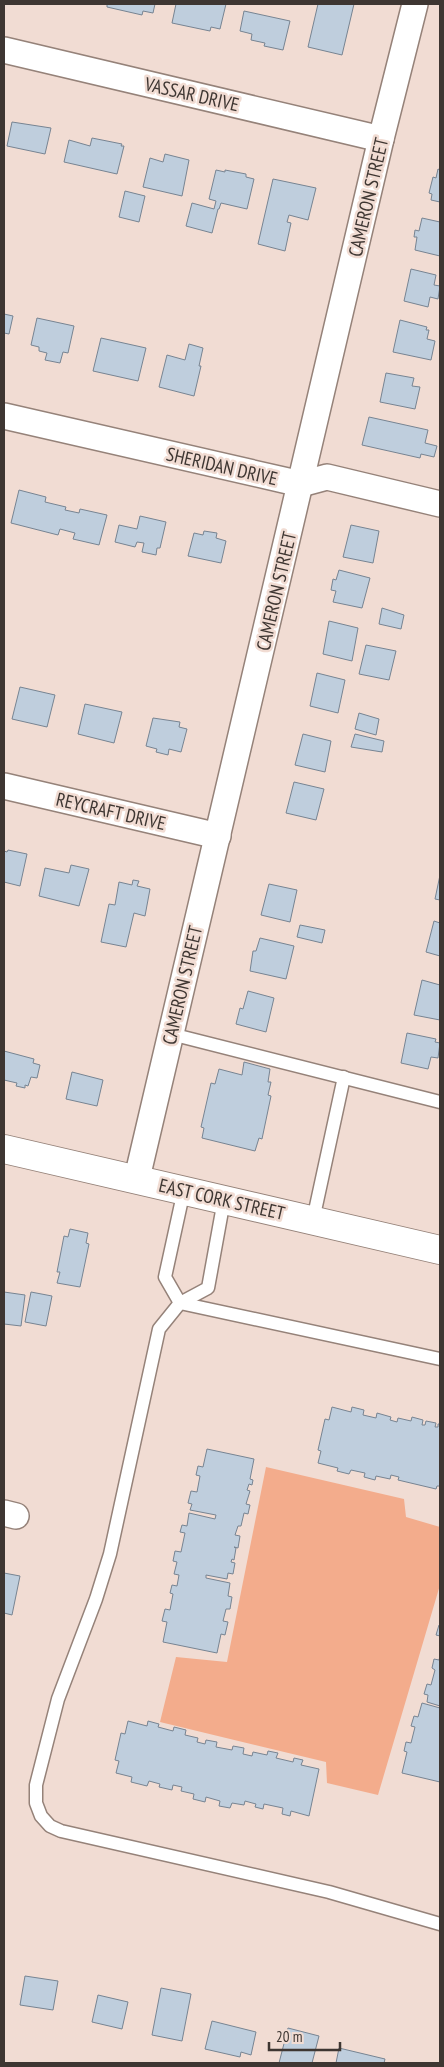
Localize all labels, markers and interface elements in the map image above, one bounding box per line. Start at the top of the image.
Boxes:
street label: VASSAR DRIVE [142,71,241,116]
street label: CAMERON STREET [343,135,393,259]
street label: SHERIDAN DRIVE [164,442,280,490]
street label: CAMERON STREET [251,529,301,653]
street label: REYCRAFT DRIVE [54,787,168,835]
street label: CAMERON STREET [157,923,207,1047]
street label: EAST CORK STREET [157,1173,288,1225]
scale bar [269,2020,340,2052]
text: 20 m [276,2027,302,2046]

